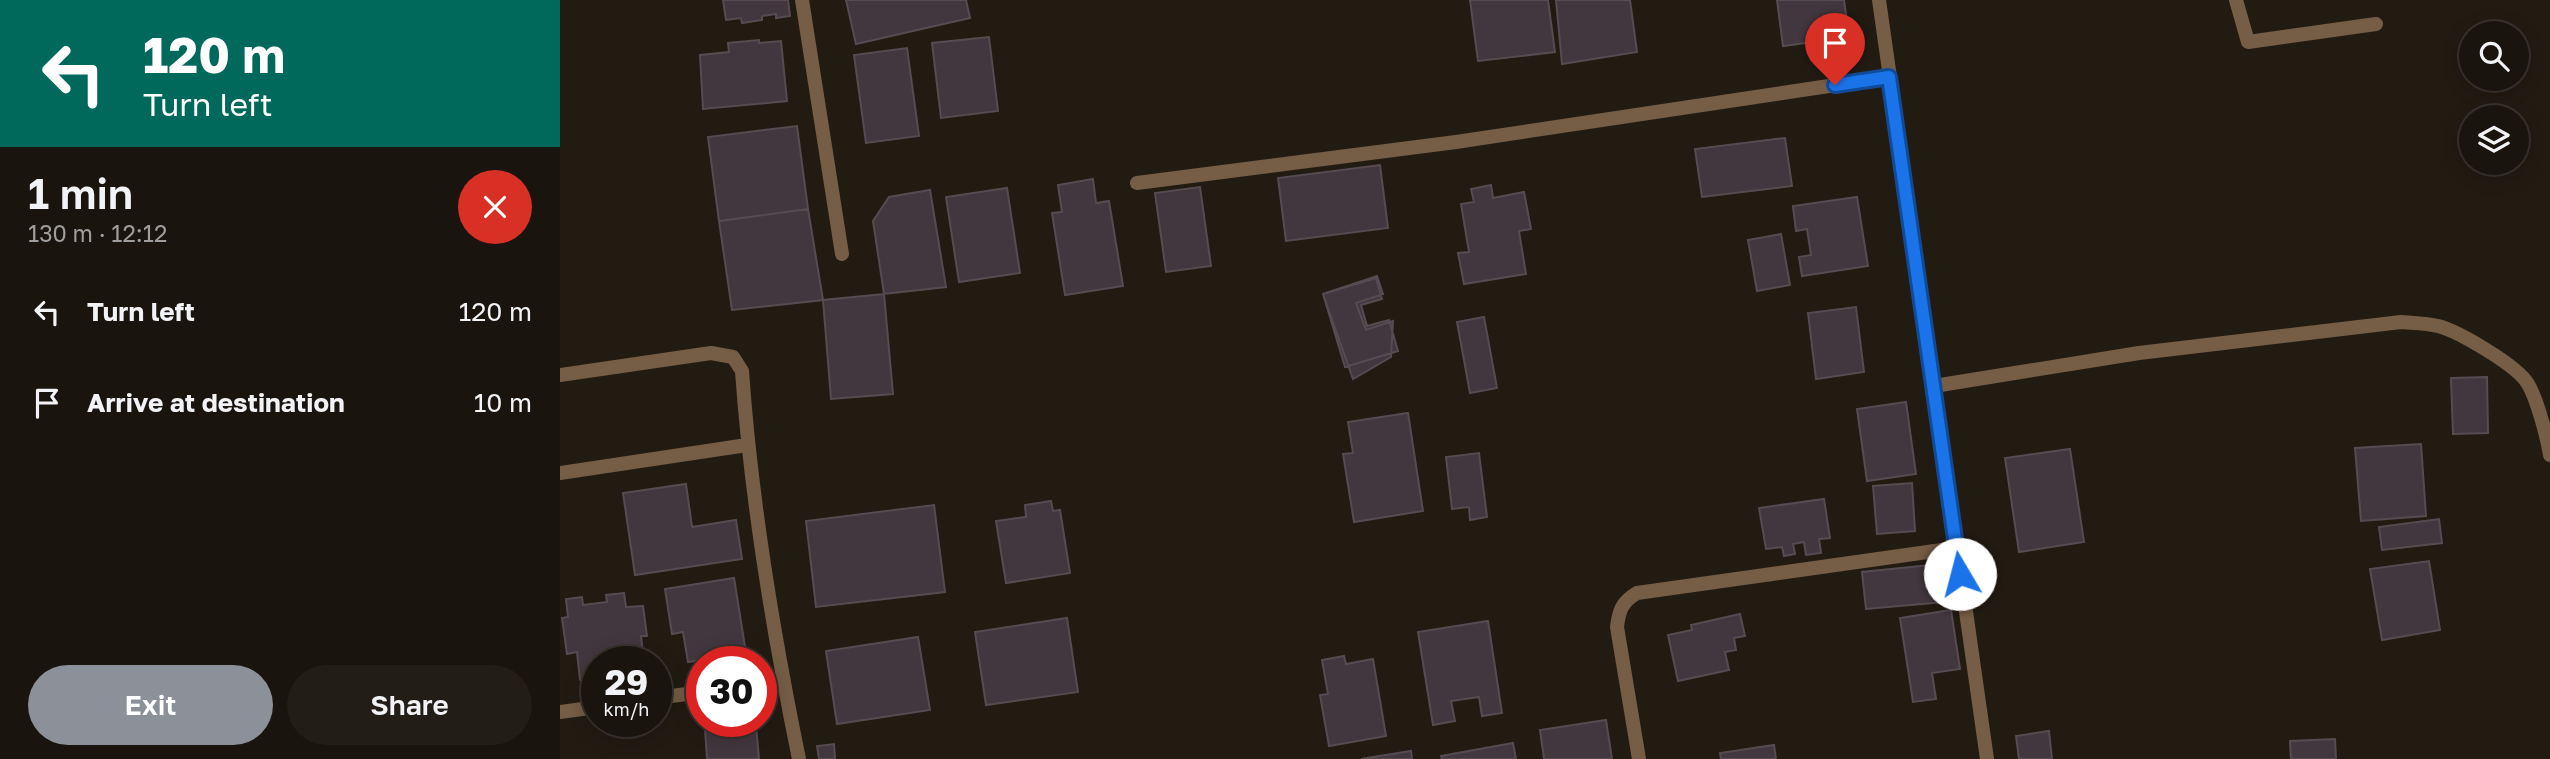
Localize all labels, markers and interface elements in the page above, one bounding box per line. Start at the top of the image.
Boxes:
pin [1805,13,1865,85]
map controls [2459,21,2529,175]
button: search [2459,21,2529,91]
icon: arrive [1816,24,1854,62]
text: 120 m [143,25,285,84]
icon: left [28,28,119,119]
text: Turn left [143,85,272,123]
button: layers [2459,105,2529,175]
text: 1 min [28,168,133,218]
button: close [458,170,532,244]
text: 130 m · 12:12 [28,219,167,247]
icon: left [28,293,66,331]
text: Turn left [87,296,195,327]
text: 120 m [459,296,532,327]
icon: arrive [28,384,66,422]
text: Arrive at destination [87,387,345,418]
text: 10 m [474,387,532,418]
position arrow [1923,537,1997,611]
speed limit sign: 30 [686,646,777,737]
text: 29 [605,661,648,703]
button: Exit [28,665,273,745]
button: Share [287,665,532,745]
text: km/h [604,698,649,720]

